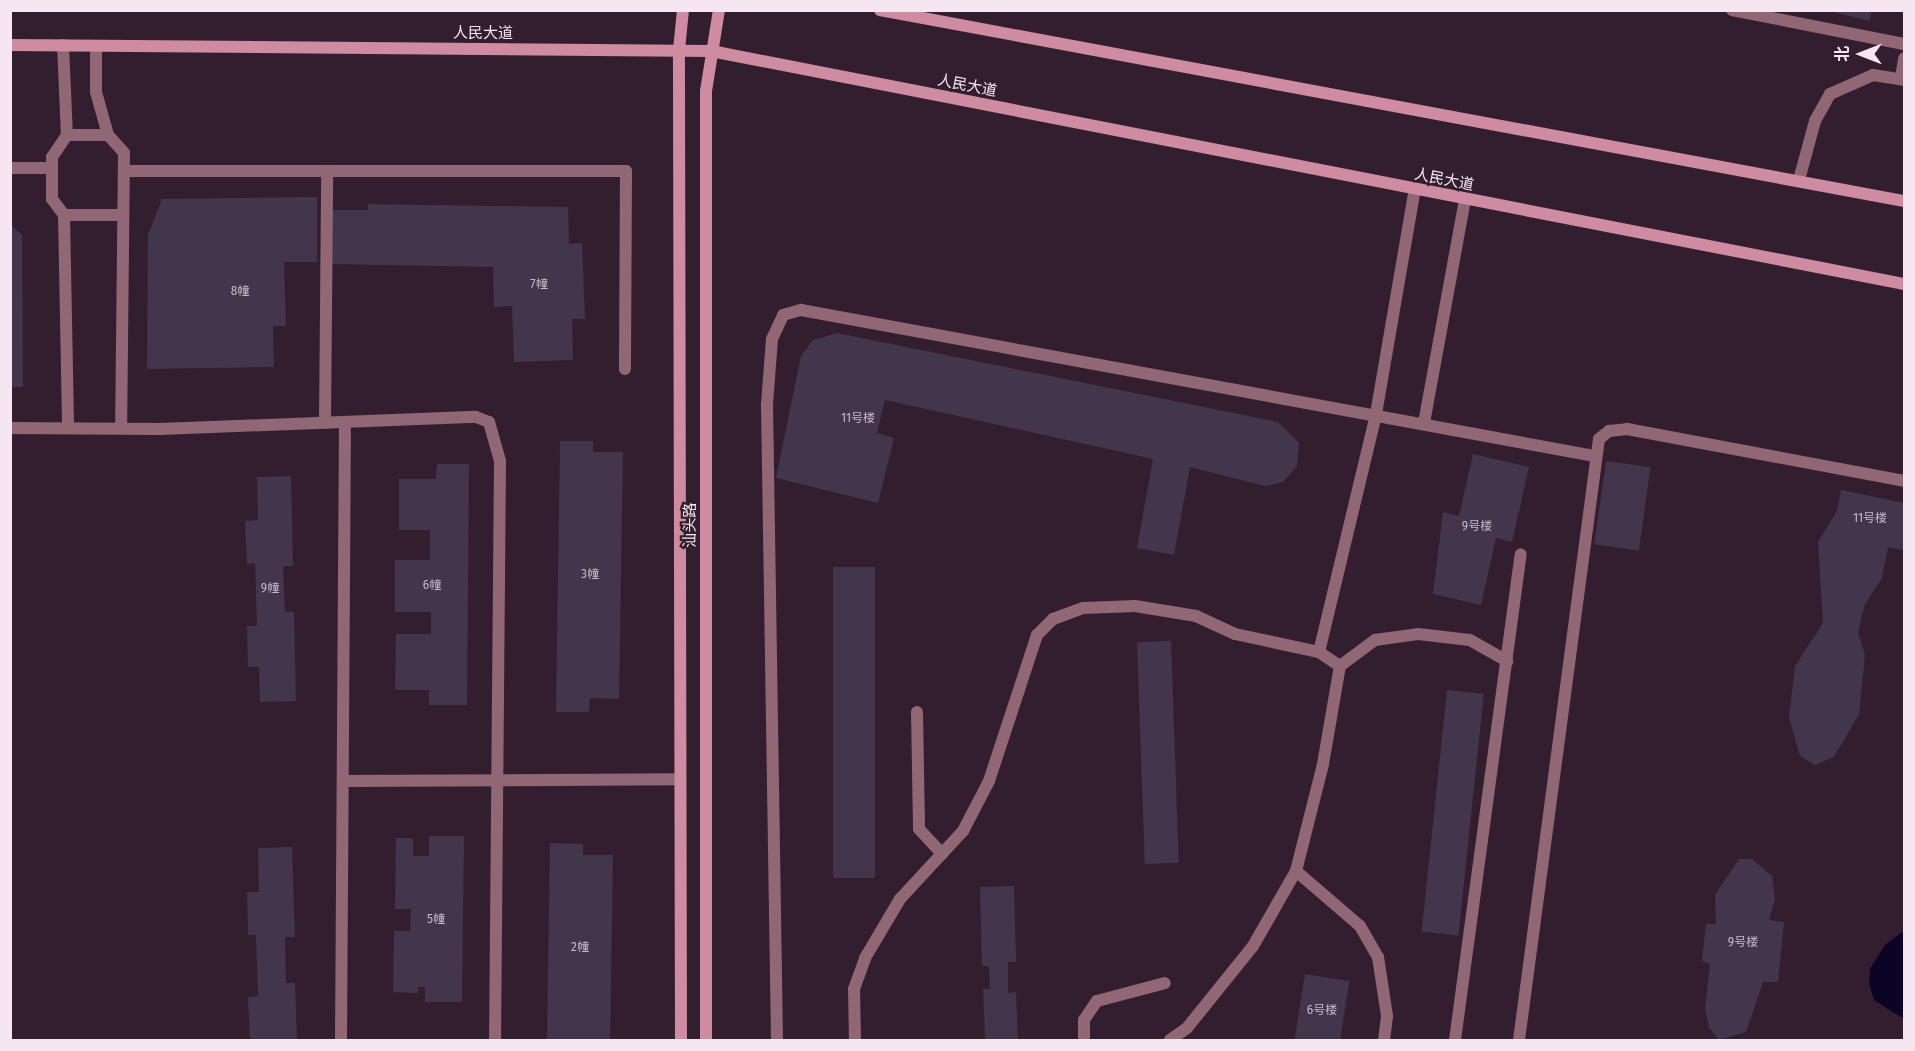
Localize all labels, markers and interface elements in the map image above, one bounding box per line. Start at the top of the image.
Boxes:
north arrow [1831,24,1891,84]
street label: 人民大道 [453,25,513,43]
text: 北 [1833,46,1852,62]
street label: 人民大道 [936,71,998,101]
street label: 人民大道 [1413,165,1475,195]
house number: 7幢 [530,278,548,292]
house number: 8幢 [231,285,249,299]
house number: 11号楼 [841,412,875,426]
street label: 汕头路 [682,503,700,547]
house number: 11号楼 [1853,512,1887,526]
house number: 9号楼 [1462,520,1492,534]
house number: 3幢 [581,568,599,582]
house number: 6幢 [423,579,441,593]
house number: 9幢 [261,582,279,596]
house number: 5幢 [427,913,445,927]
house number: 9号楼 [1728,936,1758,950]
house number: 2幢 [571,941,589,955]
house number: 6号楼 [1307,1004,1337,1018]

